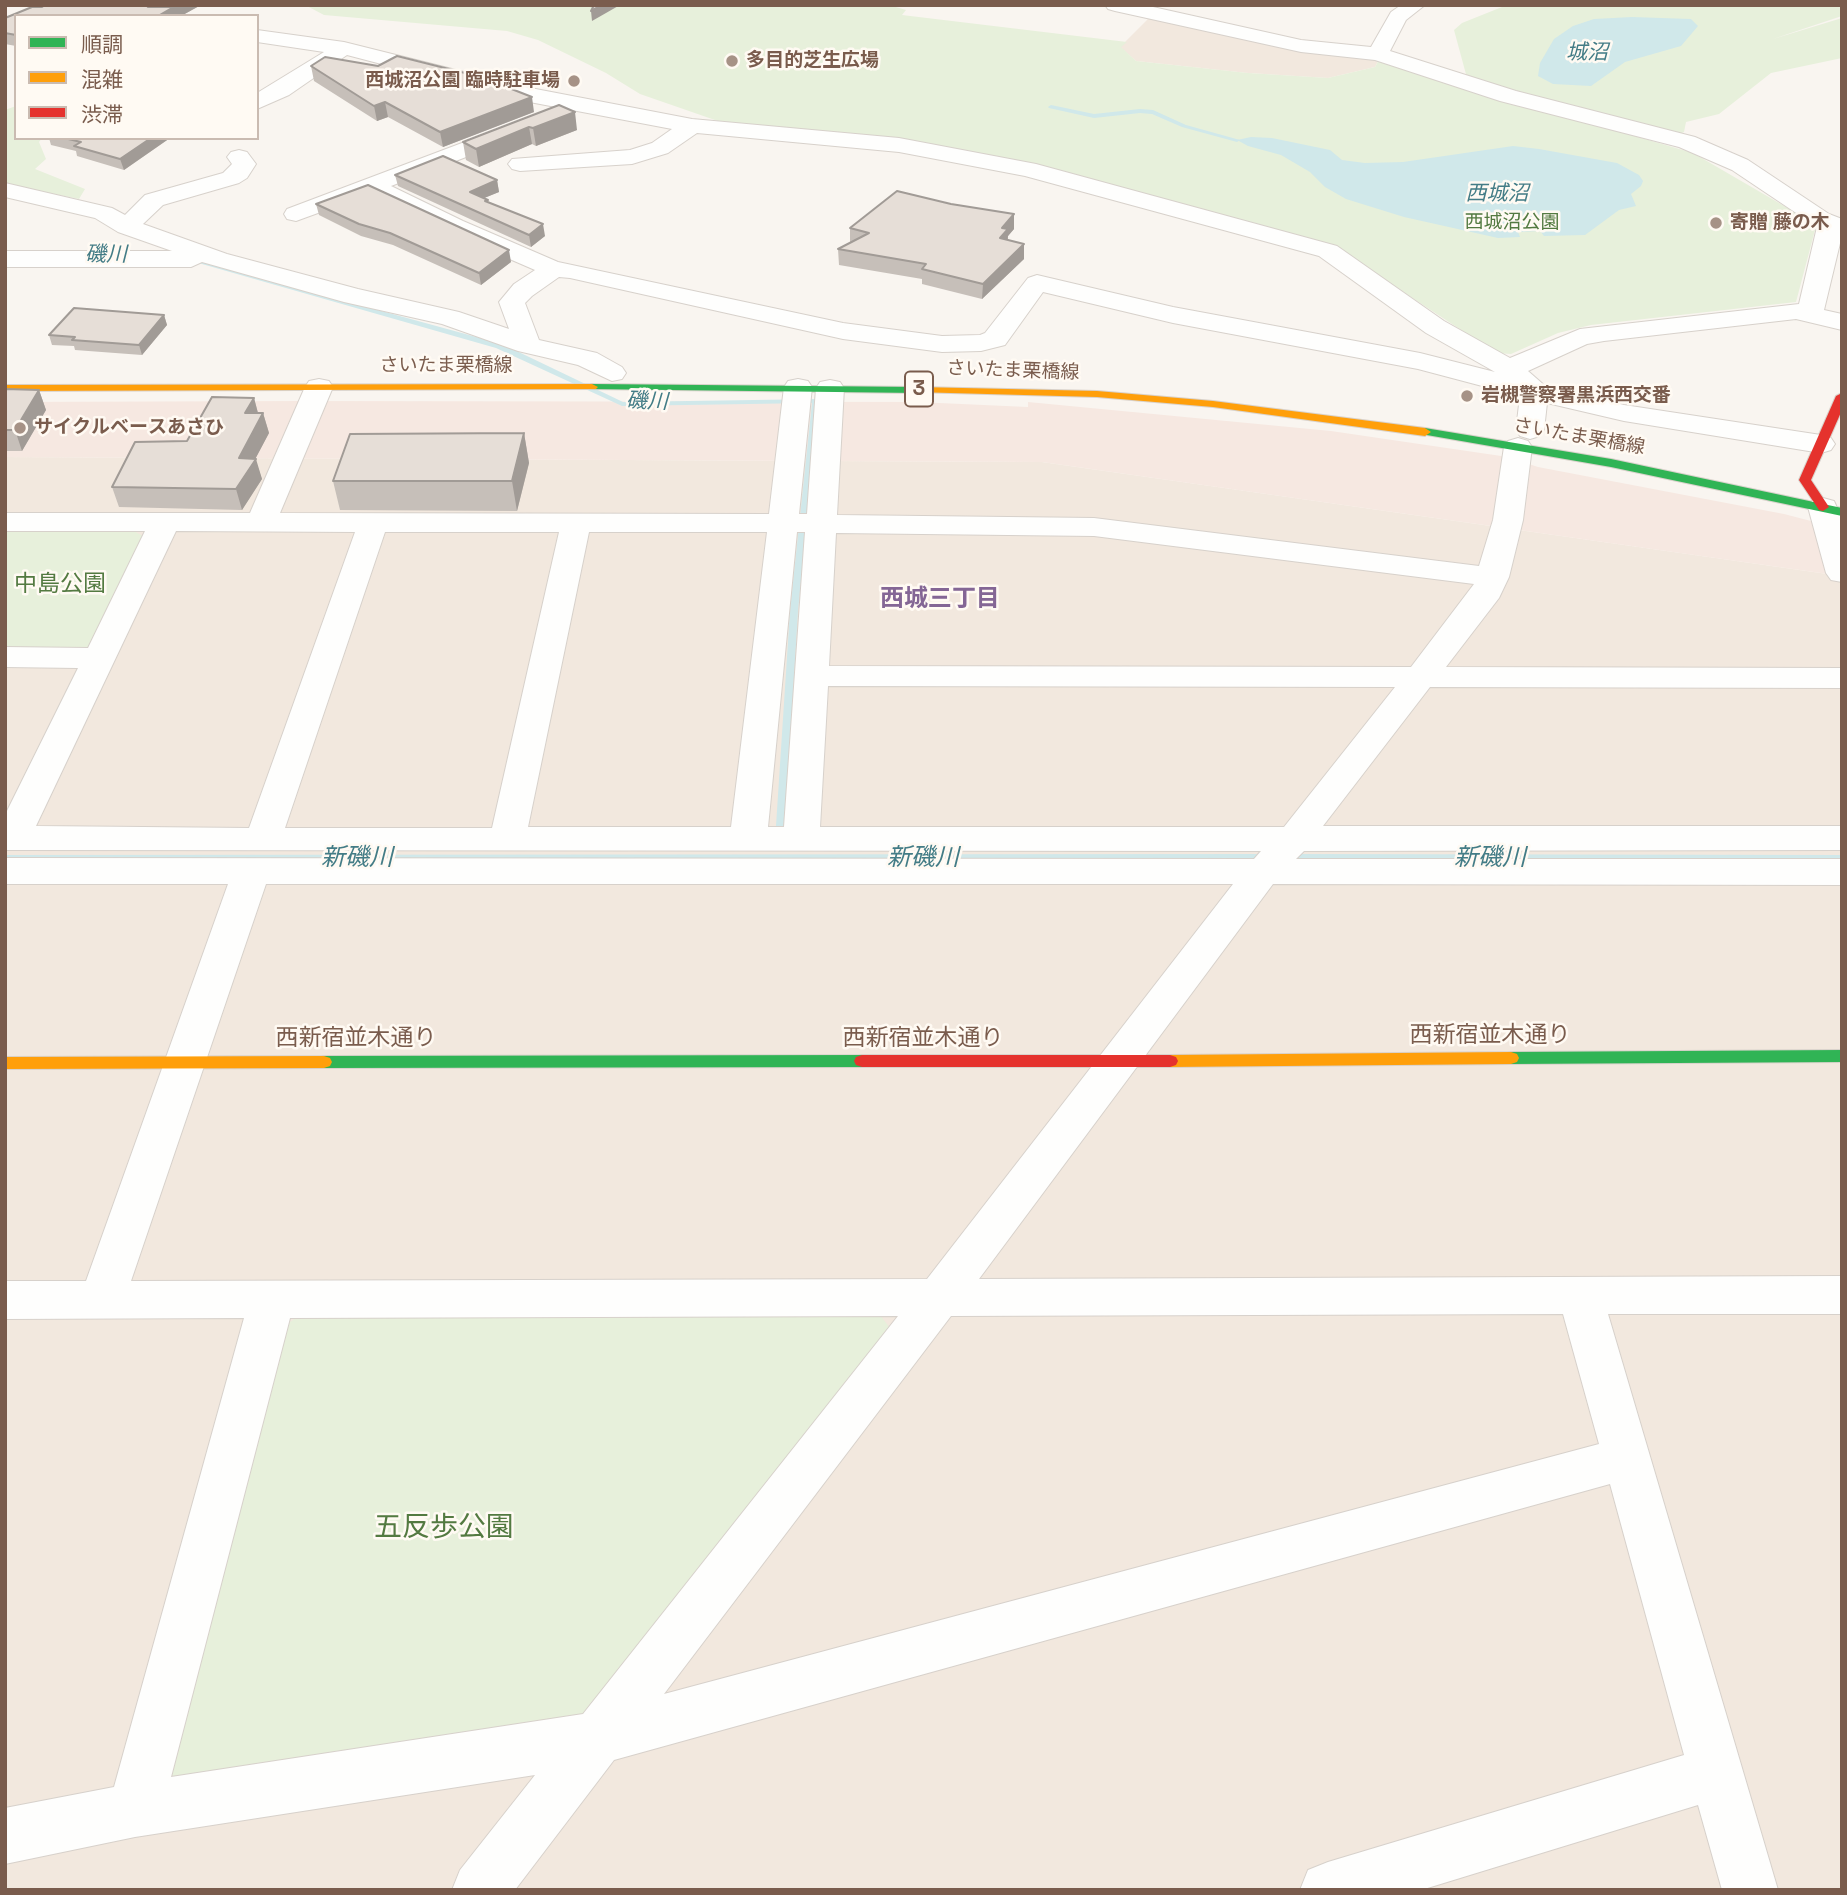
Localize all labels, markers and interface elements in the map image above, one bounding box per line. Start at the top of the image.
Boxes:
legend [14,14,259,140]
text: 順調 [81,31,123,58]
water label: 城沼 [1566,40,1608,66]
place label: 多目的芝生広場 [746,50,879,72]
marker: 多目的芝生広場 [724,53,740,69]
text: 混雑 [81,66,123,93]
place label: 西城沼公園 臨時駐車場 [365,70,560,92]
marker: 西城沼公園 臨時駐車場 [566,73,582,89]
text: 渋滞 [81,101,123,128]
water label: 西城沼 [1466,181,1528,207]
park label: 西城沼公園 [1465,212,1559,234]
place label: 寄贈 藤の木 [1730,212,1830,234]
marker: 寄贈 藤の木 [1708,215,1724,231]
water label: 磯川 [85,242,127,268]
street label: さいたま栗橋線 [380,355,512,377]
street label: さいたま栗橋線 [946,357,1080,385]
road number: 3 [905,372,933,406]
place label: 岩槻警察署黒浜西交番 [1481,385,1671,407]
marker: 岩槻警察署黒浜西交番 [1459,388,1475,404]
water label: 磯川 [626,389,668,415]
street label: さいたま栗橋線 [1512,414,1646,460]
place label: サイクルベースあさひ [34,417,224,439]
marker: サイクルベースあさひ [12,420,28,436]
park label: 中島公園 [14,571,106,599]
district label: 西城三丁目 [880,585,1000,613]
water label: 新磯川 [321,844,393,872]
water label: 新磯川 [887,844,959,872]
water label: 新磯川 [1454,844,1526,872]
street label: 西新宿並木通り [1410,1022,1570,1050]
street label: 西新宿並木通り [276,1025,436,1053]
street label: 西新宿並木通り [843,1025,1003,1053]
park label: 五反歩公園 [374,1511,514,1545]

